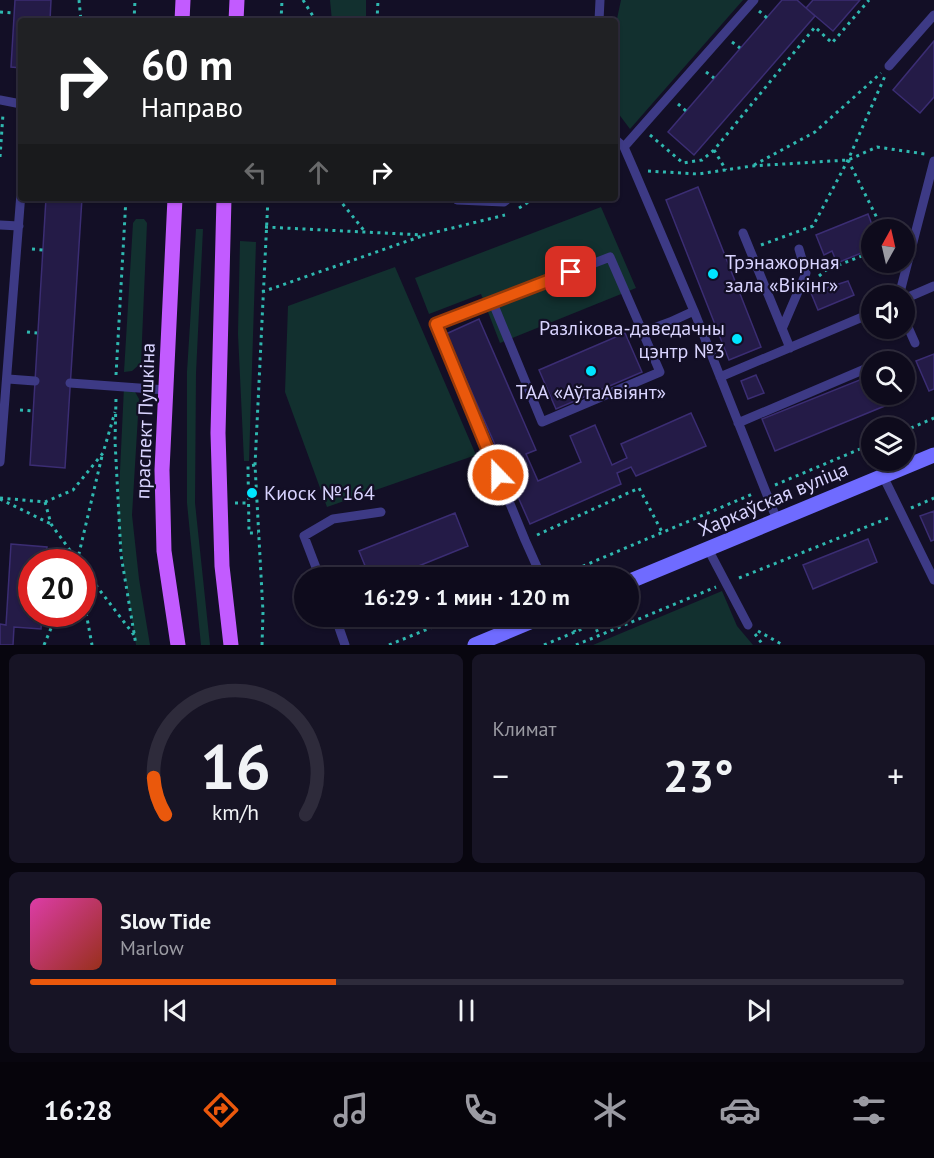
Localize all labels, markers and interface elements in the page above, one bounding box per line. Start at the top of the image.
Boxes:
text: 60 m [141,37,233,92]
icon: right [42,42,120,120]
text: Направо [141,90,243,124]
icon: left [239,156,272,189]
icon: ahead [302,156,335,189]
icon: right [365,156,398,189]
north arrow [861,219,915,273]
map controls [861,219,915,471]
pin [545,246,596,297]
place label: Трэнажорная зала «Вікінг» [725,249,840,298]
icon: arrive [554,255,587,288]
marker: Трэнажорная зала «Вікінг» [706,267,720,281]
button: sound [861,285,915,339]
place label: Разлікова-даведачны цэнтр №3 [539,315,725,364]
marker: Разлікова-даведачны цэнтр №3 [730,332,744,346]
street label: праспект Пушкіна [129,342,161,500]
button: search [861,351,915,405]
marker: ТАА «АўтаАвіянт» [584,364,598,378]
place label: ТАА «АўтаАвіянт» [516,379,666,405]
button: layers [861,417,915,471]
position arrow [466,443,530,507]
street label: Харкаўская вуліца [694,456,852,542]
place label: Киоск №164 [264,480,375,506]
marker: Киоск №164 [245,486,259,500]
speed limit sign: 20 [18,549,96,627]
text: 16:29 · 1 мин · 120 m [363,583,570,611]
text: Климат [493,716,556,742]
text: 16 [200,725,271,806]
text: 23° [663,746,734,804]
text: − [493,754,509,797]
text: + [887,754,904,797]
text: km/h [212,799,259,827]
text: Slow Tide [120,907,211,935]
text: Marlow [120,935,184,961]
icon: previous [159,994,192,1027]
icon: pause [450,994,483,1027]
icon: next [742,994,775,1027]
icon: directions [200,1089,242,1131]
icon: music [330,1089,372,1131]
icon: phone [459,1089,501,1131]
icon: climate [589,1089,631,1131]
icon: car [719,1089,761,1131]
icon: filters [848,1089,890,1131]
text: 16:28 [44,1093,112,1127]

